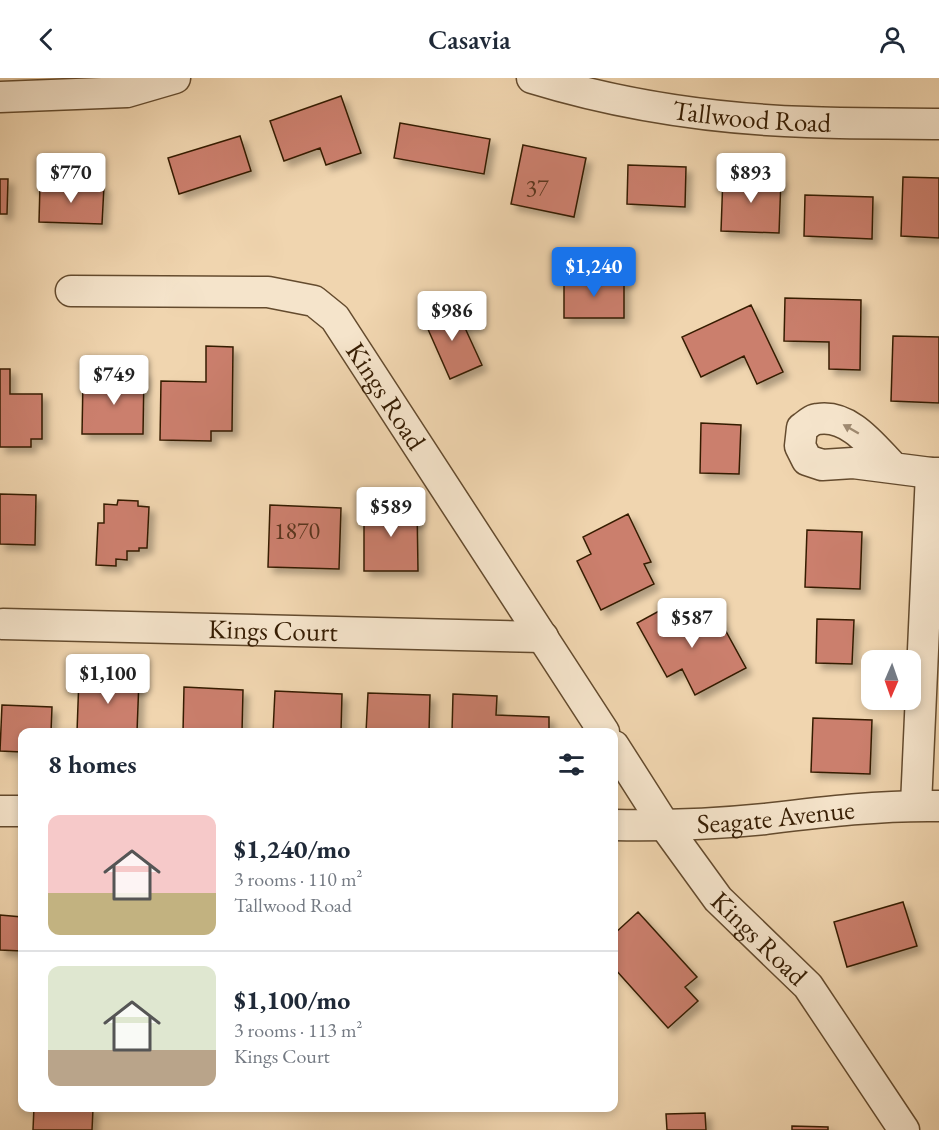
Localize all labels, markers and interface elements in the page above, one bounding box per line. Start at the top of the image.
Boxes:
text: Casavia [428,22,511,57]
icon: back [30,23,63,56]
icon: person [876,23,909,56]
street label: Tallwood Road [670,92,832,140]
pin: $770 [35,153,107,204]
pin: $893 [715,153,787,204]
text: $770 [51,159,91,185]
text: $893 [731,159,771,185]
house number: 37 [525,172,549,203]
pin: $1,240 [545,247,643,298]
text: $1,240 [566,253,622,279]
pin: $986 [416,291,488,342]
text: $986 [432,297,472,323]
street label: Kings Road [338,335,434,457]
pin: $749 [78,355,150,406]
text: $749 [94,361,134,387]
one-way arrow [843,423,859,434]
pin: $589 [355,487,427,538]
text: $589 [371,493,411,519]
house number: 1870 [274,515,320,546]
pin: $587 [656,598,728,649]
text: $587 [672,604,712,630]
street label: Kings Court [208,611,339,649]
north arrow [861,650,921,710]
map controls [861,650,921,710]
pin: $1,100 [59,654,157,705]
text: $1,100 [80,660,136,686]
text: 8 homes [48,747,137,781]
icon: filters [555,748,588,781]
street label: Seagate Avenue [696,791,856,841]
text: $1,240/mo [234,832,350,866]
icon: home [96,839,168,911]
text: 3 rooms · 110 m² [234,866,362,892]
street label: Kings Road [703,883,815,993]
text: Tallwood Road [234,892,352,918]
text: $1,100/mo [234,983,350,1017]
icon: home [96,990,168,1062]
text: 3 rooms · 113 m² [234,1017,362,1043]
text: Kings Court [234,1043,330,1069]

